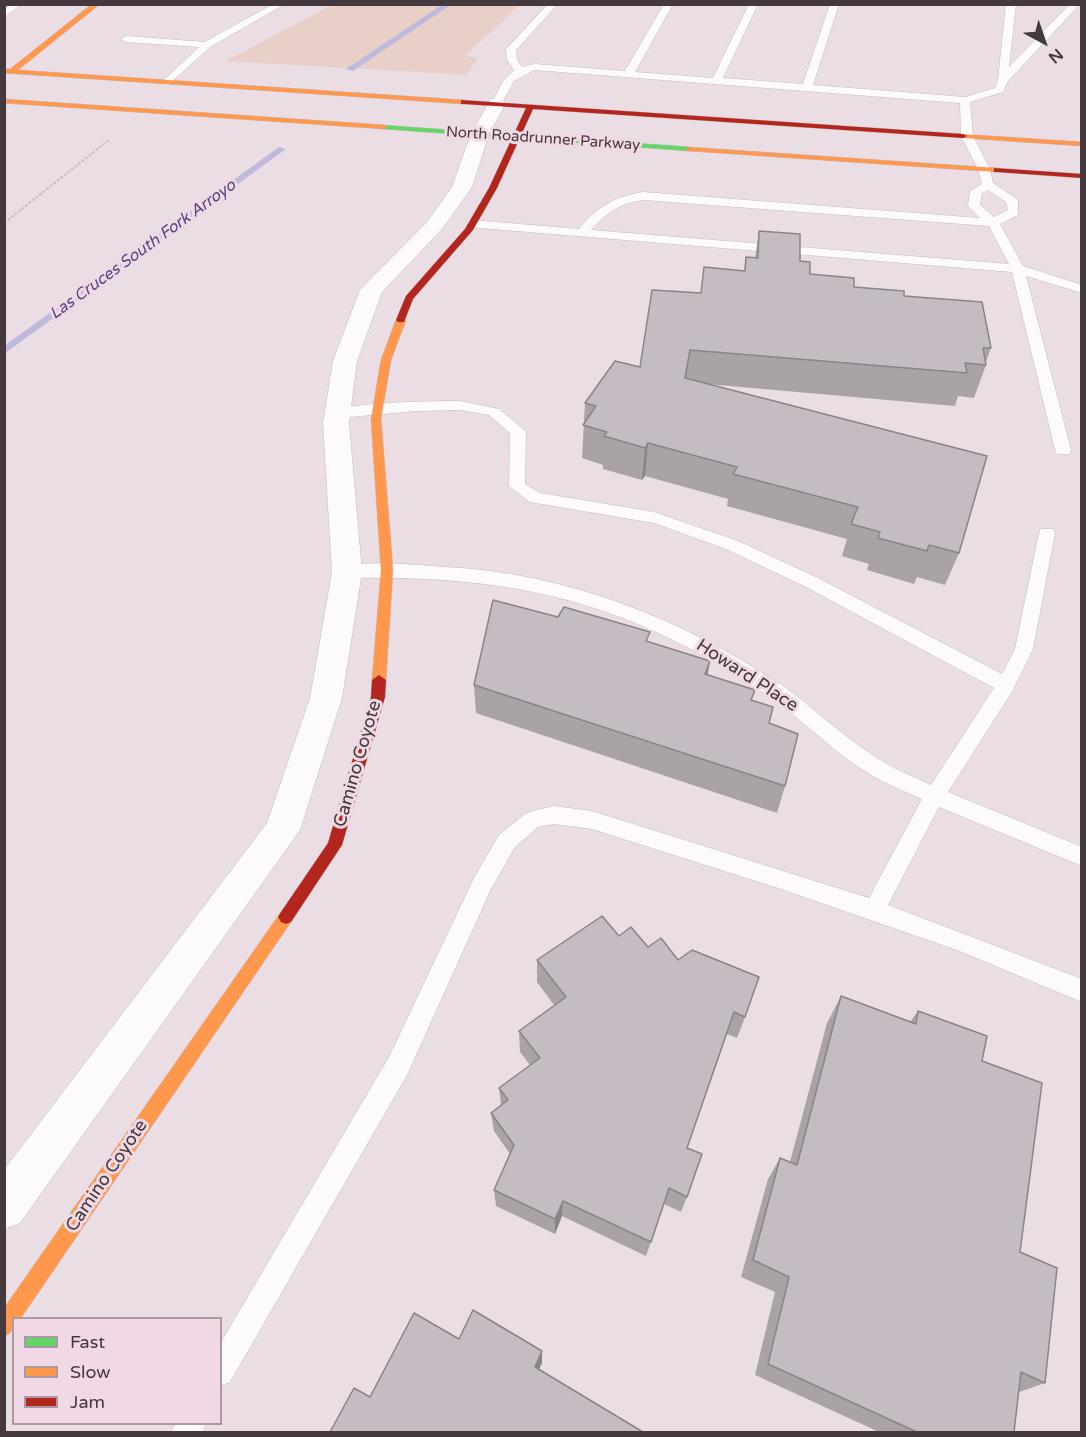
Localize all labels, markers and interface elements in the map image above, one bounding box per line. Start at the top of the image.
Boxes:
north arrow [1014,12,1074,72]
text: N [1044,44,1067,68]
street label: North Roadrunner Parkway [445,123,641,155]
water label: Las Cruces South Fork Arroyo [46,176,240,324]
street label: Howard Place [692,635,802,717]
street label: Camino Coyote [330,698,386,830]
street label: Camino Coyote [62,1116,152,1236]
legend [12,1317,222,1425]
text: Fast [70,1331,105,1353]
text: Slow [70,1361,111,1383]
text: Jam [70,1391,105,1413]

